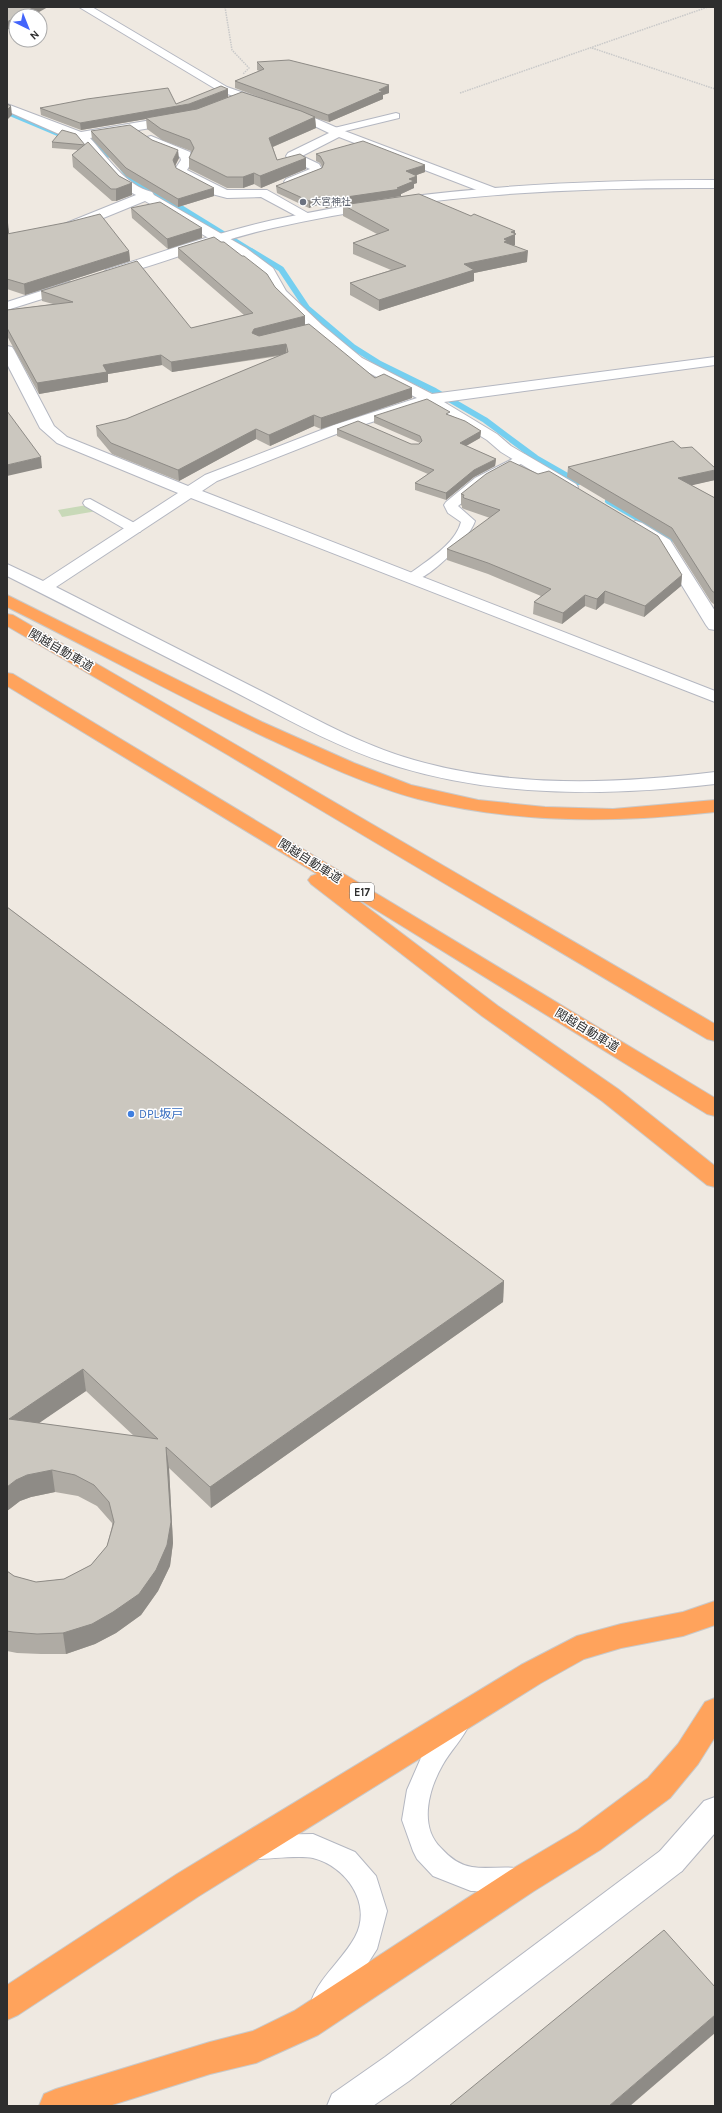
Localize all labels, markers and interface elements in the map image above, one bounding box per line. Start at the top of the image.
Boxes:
north arrow [8,8,48,48]
text: N [27,28,42,42]
place label: 大宮神社 [311,196,351,208]
marker: 大宮神社 [298,197,308,207]
street label: 関越自動車道 [26,626,96,674]
street label: 関越自動車道 [276,836,344,886]
road number: E17 [350,883,374,901]
street label: 関越自動車道 [553,1005,621,1055]
place label: DPL坂戸 [139,1107,183,1121]
marker: DPL坂戸 [126,1109,136,1119]

